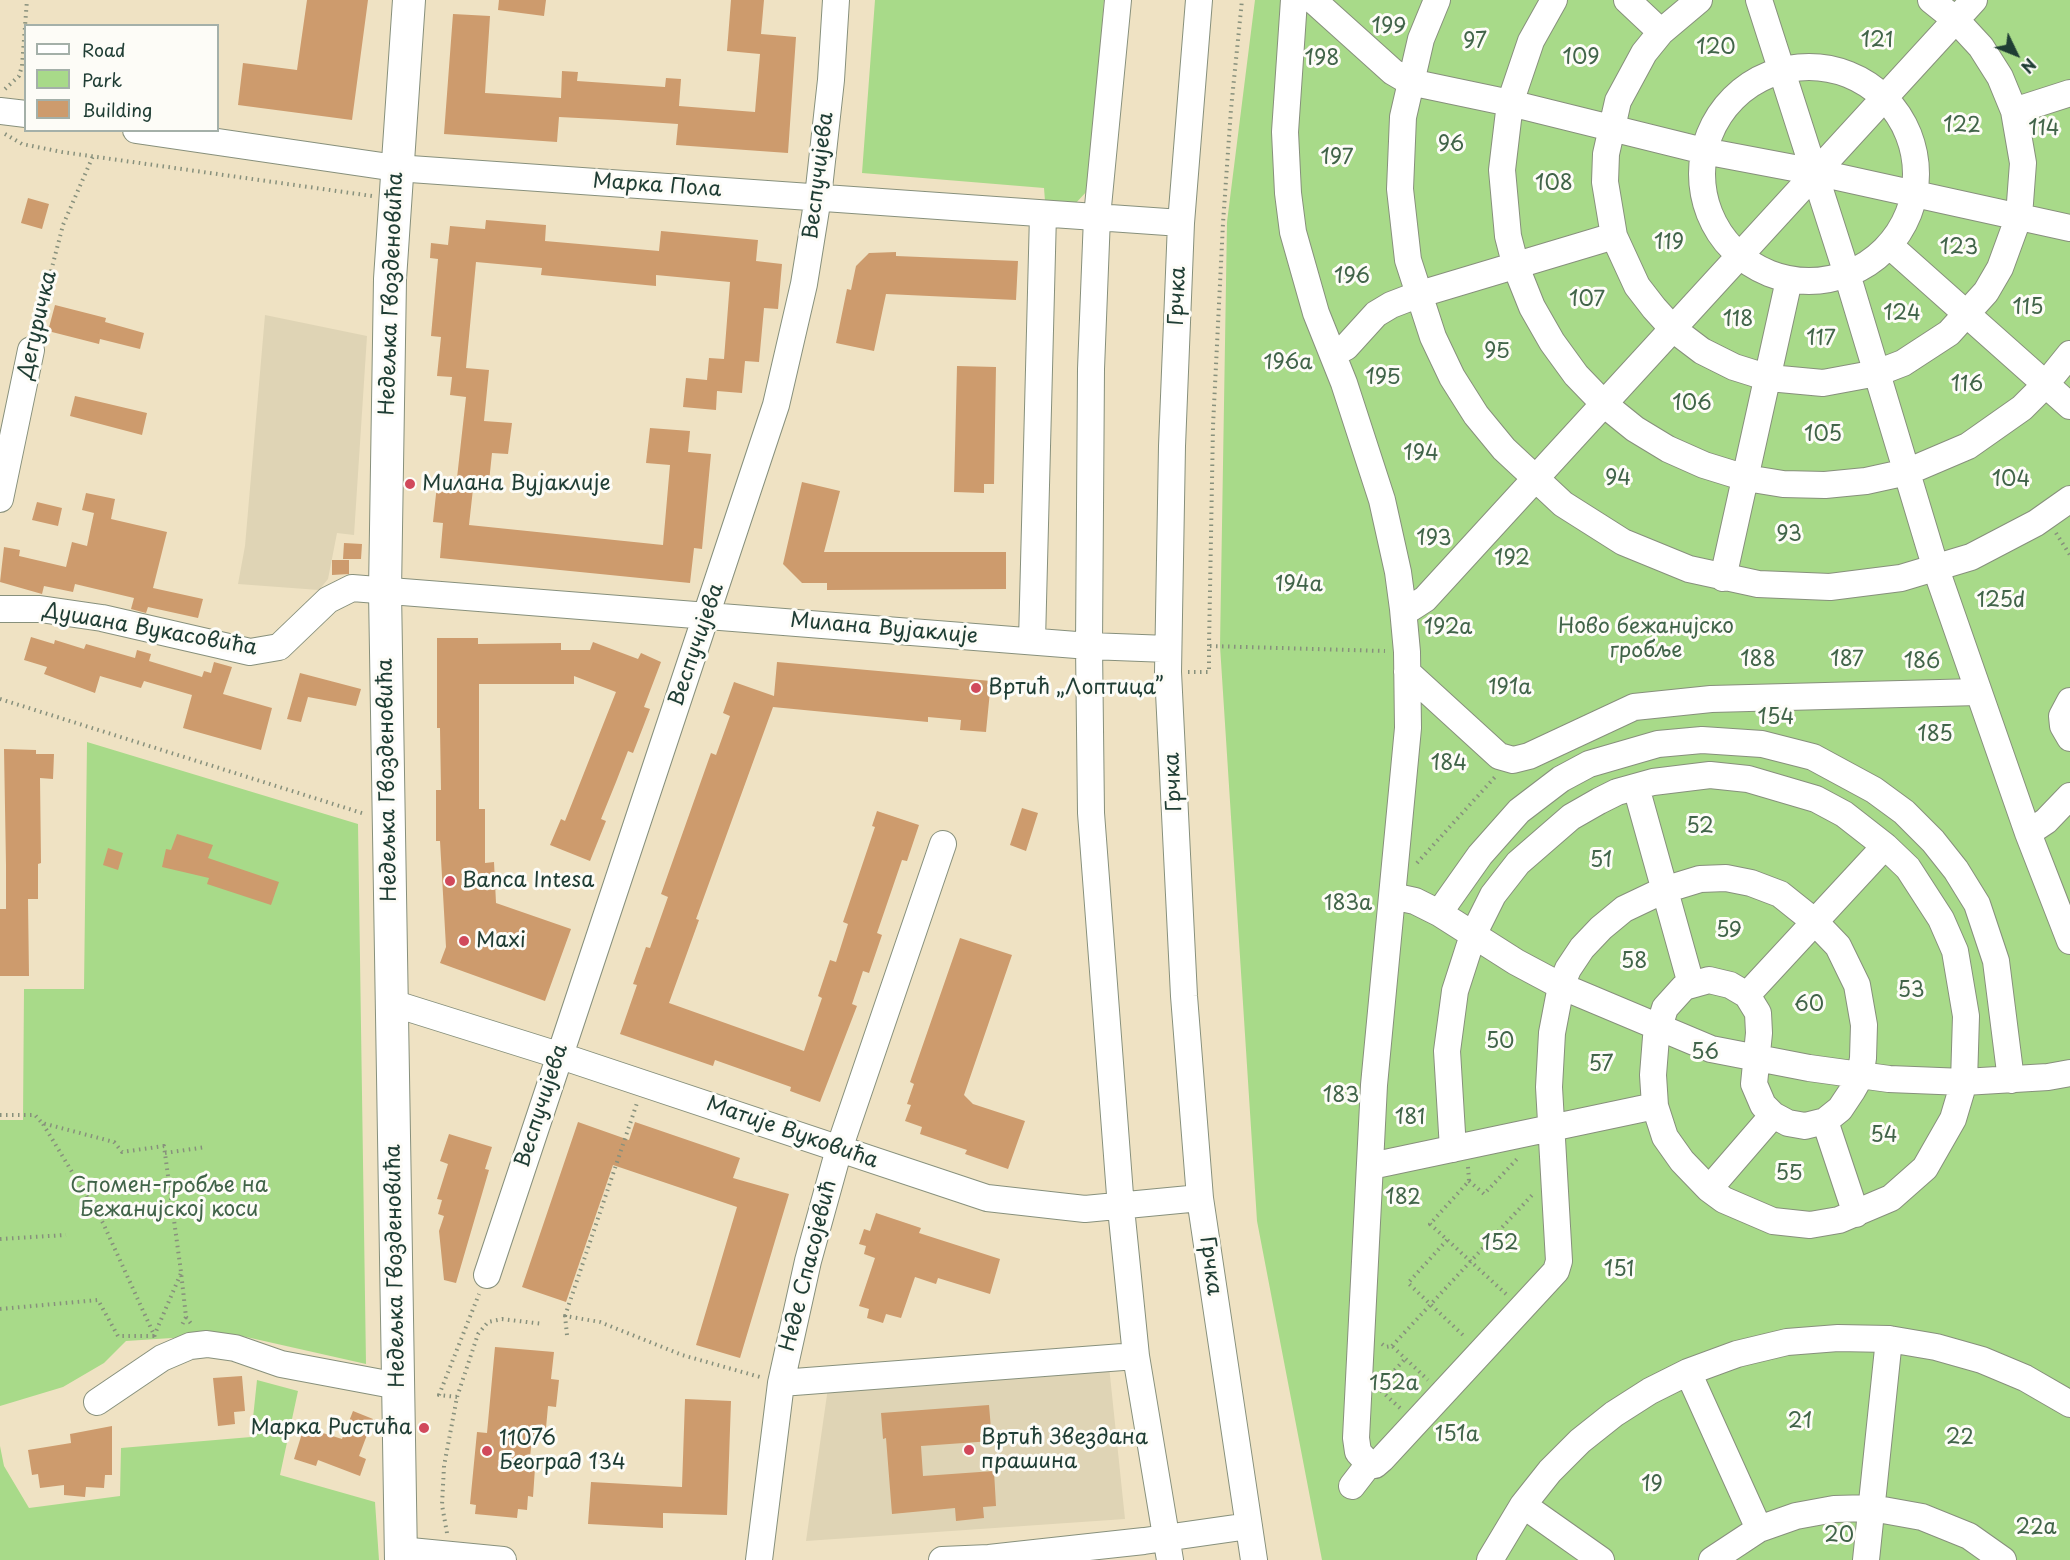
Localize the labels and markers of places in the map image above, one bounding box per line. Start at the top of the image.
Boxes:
place label: Милана Вујаклије [422,471,611,497]
marker: Милана Вујаклије [403,477,417,491]
place label: Вртић „Лоптица” [988,675,1164,701]
marker: Вртић „Лоптица” [969,681,983,695]
place label: Banca Intesa [462,868,594,894]
marker: Banca Intesa [443,874,457,888]
place label: Maxi [476,928,526,954]
marker: Maxi [457,934,471,948]
place label: Марка Ристића [250,1415,412,1441]
marker: Марка Ристића [417,1421,431,1435]
place label: Вртић Звездана прашина [981,1425,1148,1475]
place label: 11076 Београд 134 [499,1426,626,1476]
marker: Вртић Звездана прашина [962,1443,976,1457]
marker: 11076 Београд 134 [480,1444,494,1458]

